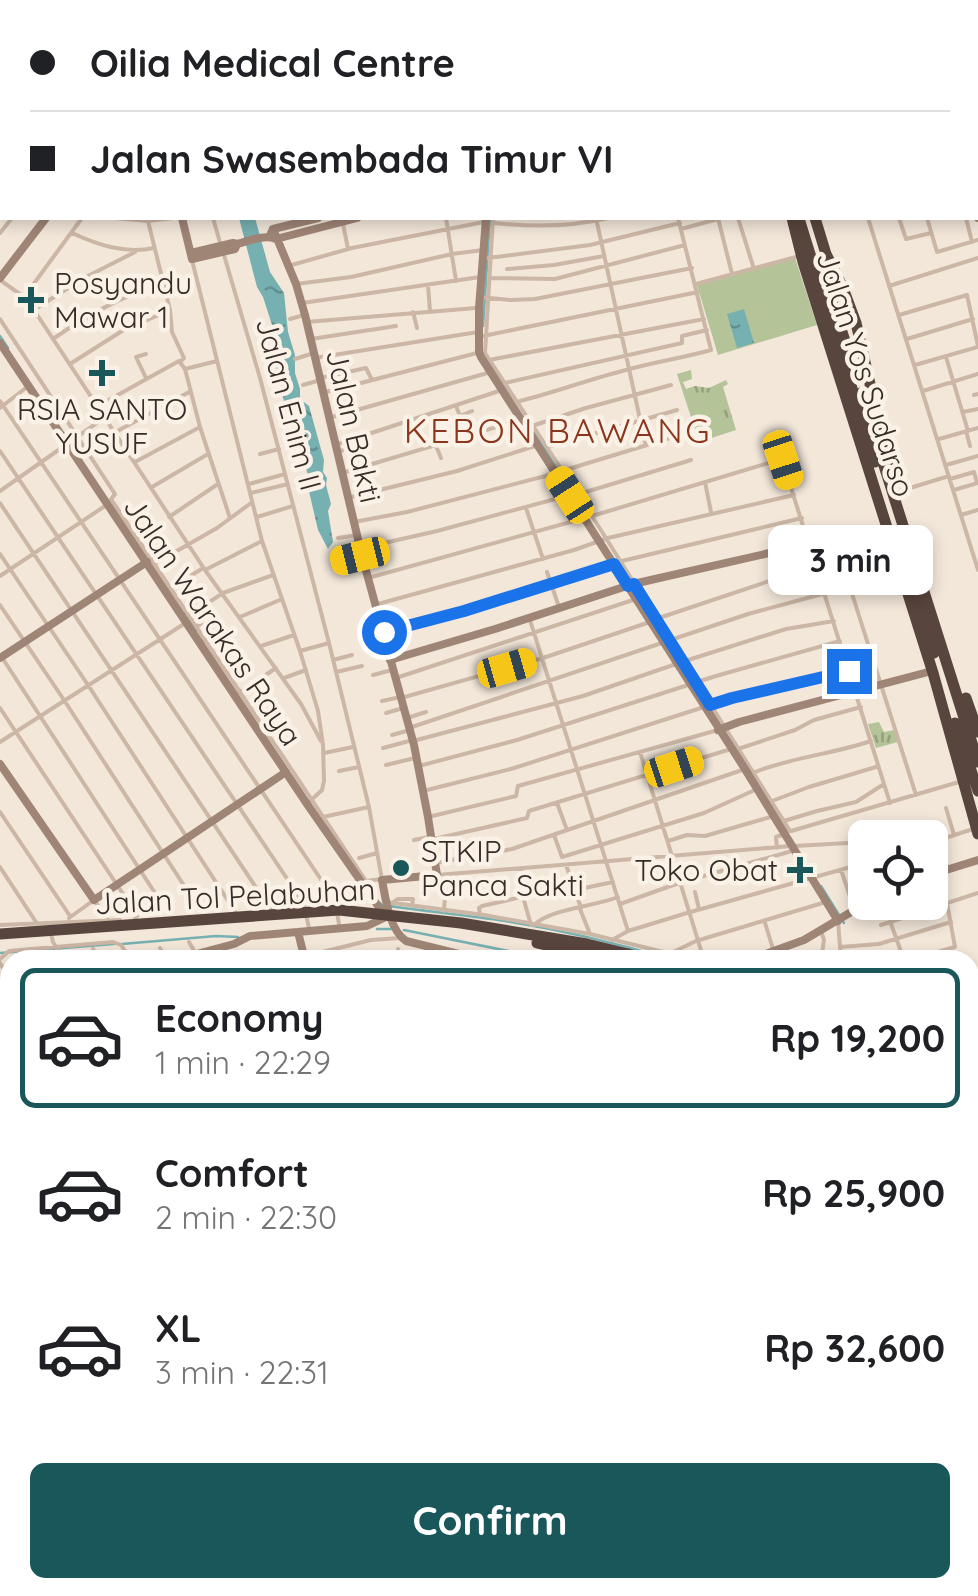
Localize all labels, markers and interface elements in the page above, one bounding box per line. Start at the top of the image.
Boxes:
text: Oilia Medical Centre [90,39,455,87]
text: Jalan Swasembada Timur VI [90,135,613,183]
street label: Jalan Yos Sudarso [808,246,924,502]
place label: Posyandu Mawar 1 [54,264,192,336]
marker: Posyandu Mawar 1 [18,287,44,313]
street label: Jalan Enim II [248,313,330,495]
street label: Jalan Bakti [318,346,390,506]
marker: RSIA SANTO YUSUF [89,360,115,386]
place label: RSIA SANTO YUSUF [17,390,187,462]
district label: KEBON BAWANG [404,408,712,452]
car [759,427,807,493]
car [541,462,599,528]
street label: Jalan Warakas Raya [116,489,310,753]
callout: 3 min [766,526,932,596]
car [327,534,393,578]
text: 3 min [809,540,892,580]
route start [362,610,407,655]
car [474,645,540,691]
route end [827,649,872,694]
car [641,743,707,791]
map controls [848,820,948,920]
button: locate [848,820,948,920]
place label: STKIP Panca Sakti [421,832,584,904]
place label: Toko Obat [634,851,778,889]
marker: STKIP Panca Sakti [390,857,412,879]
marker: Toko Obat [787,857,813,883]
street label: Jalan Tol Pelabuhan [94,870,376,922]
icon: car [35,993,125,1083]
text: Economy [155,994,324,1042]
text: Rp 19,200 [770,1014,945,1062]
text: 1 min · 22:29 [155,1042,331,1082]
icon: car [35,1148,125,1238]
text: Comfort [155,1149,309,1197]
text: Rp 25,900 [762,1169,945,1217]
text: 2 min · 22:30 [155,1197,337,1237]
icon: car [35,1303,125,1393]
text: XL [155,1304,201,1352]
text: Rp 32,600 [764,1324,945,1372]
text: 3 min · 22:31 [155,1352,329,1392]
button: Confirm [30,1463,950,1578]

